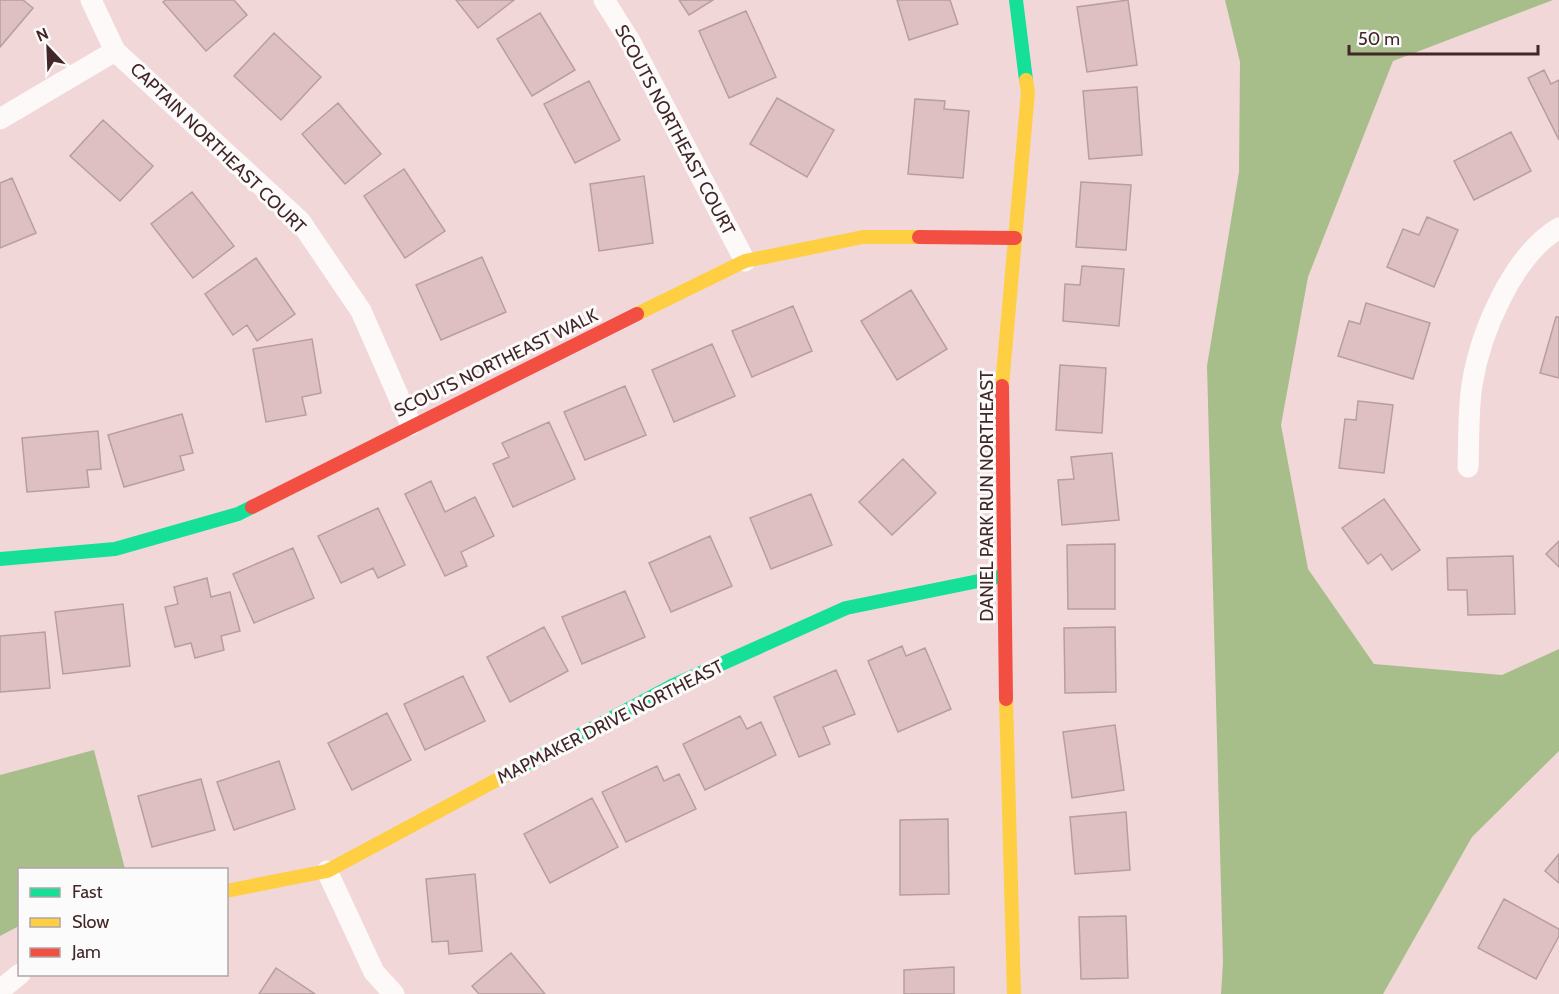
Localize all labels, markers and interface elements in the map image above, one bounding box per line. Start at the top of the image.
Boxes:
north arrow [18,18,78,78]
scale bar [1349,18,1538,56]
street label: SCOUTS NORTHEAST COURT [610,21,740,239]
text: N [33,24,51,46]
text: 50 m [1358,28,1400,50]
street label: CAPTAIN NORTHEAST COURT [125,58,311,238]
street label: SCOUTS NORTHEAST WALK [391,304,602,422]
street label: DANIEL PARK RUN NORTHEAST [976,370,998,622]
street label: MAPMAKER DRIVE NORTHEAST [493,655,727,789]
legend [18,868,228,976]
text: Fast [72,881,103,903]
text: Slow [72,911,109,933]
text: Jam [71,941,101,963]

